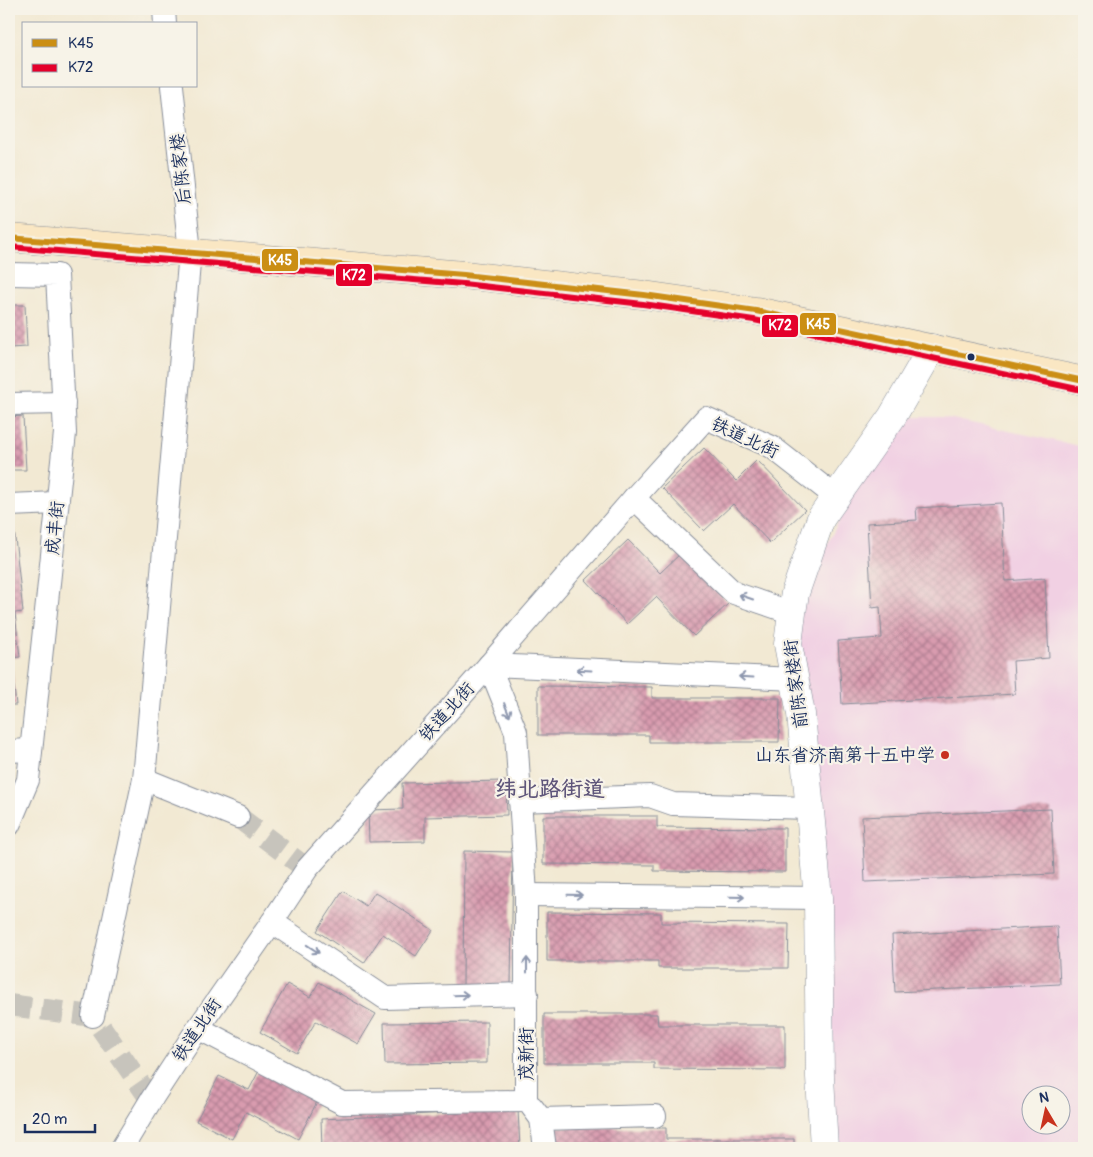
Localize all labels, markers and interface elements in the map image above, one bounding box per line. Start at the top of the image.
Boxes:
legend [22,22,198,88]
text: K45 [68,34,94,53]
text: K72 [68,58,93,77]
street label: 后陈家楼 [166,132,196,206]
line badge: K45 [261,248,299,272]
text: K45 [268,252,292,269]
line badge: K72 [335,263,373,287]
text: K72 [342,267,366,284]
line badge: K45 [799,312,837,336]
line badge: K72 [761,314,799,338]
text: K45 [806,316,830,333]
text: K72 [768,317,792,334]
unlabelled marker [966,352,976,362]
street label: 铁道北街 [708,412,782,464]
street label: 成丰街 [41,500,69,556]
one-way arrow [739,592,754,601]
street label: 前陈家楼街 [779,638,813,730]
one-way arrow [576,665,592,674]
one-way arrow [738,672,754,682]
street label: 铁道北街 [414,678,480,746]
one-way arrow [504,703,513,718]
place label: 山东省济南第十五中学 [755,744,935,767]
marker: 山东省济南第十五中学 [939,749,951,761]
district label: 纬北路街道 [495,775,605,803]
one-way arrow [566,890,583,900]
one-way arrow [729,892,745,902]
one-way arrow [305,944,319,954]
one-way arrow [522,957,531,973]
one-way arrow [452,991,468,1000]
street label: 铁道北街 [167,994,227,1066]
street label: 茂新街 [515,1027,538,1081]
north arrow [1020,1084,1070,1134]
text: N [1038,1089,1050,1107]
scale bar [25,1102,95,1134]
text: 20 m [32,1110,67,1129]

